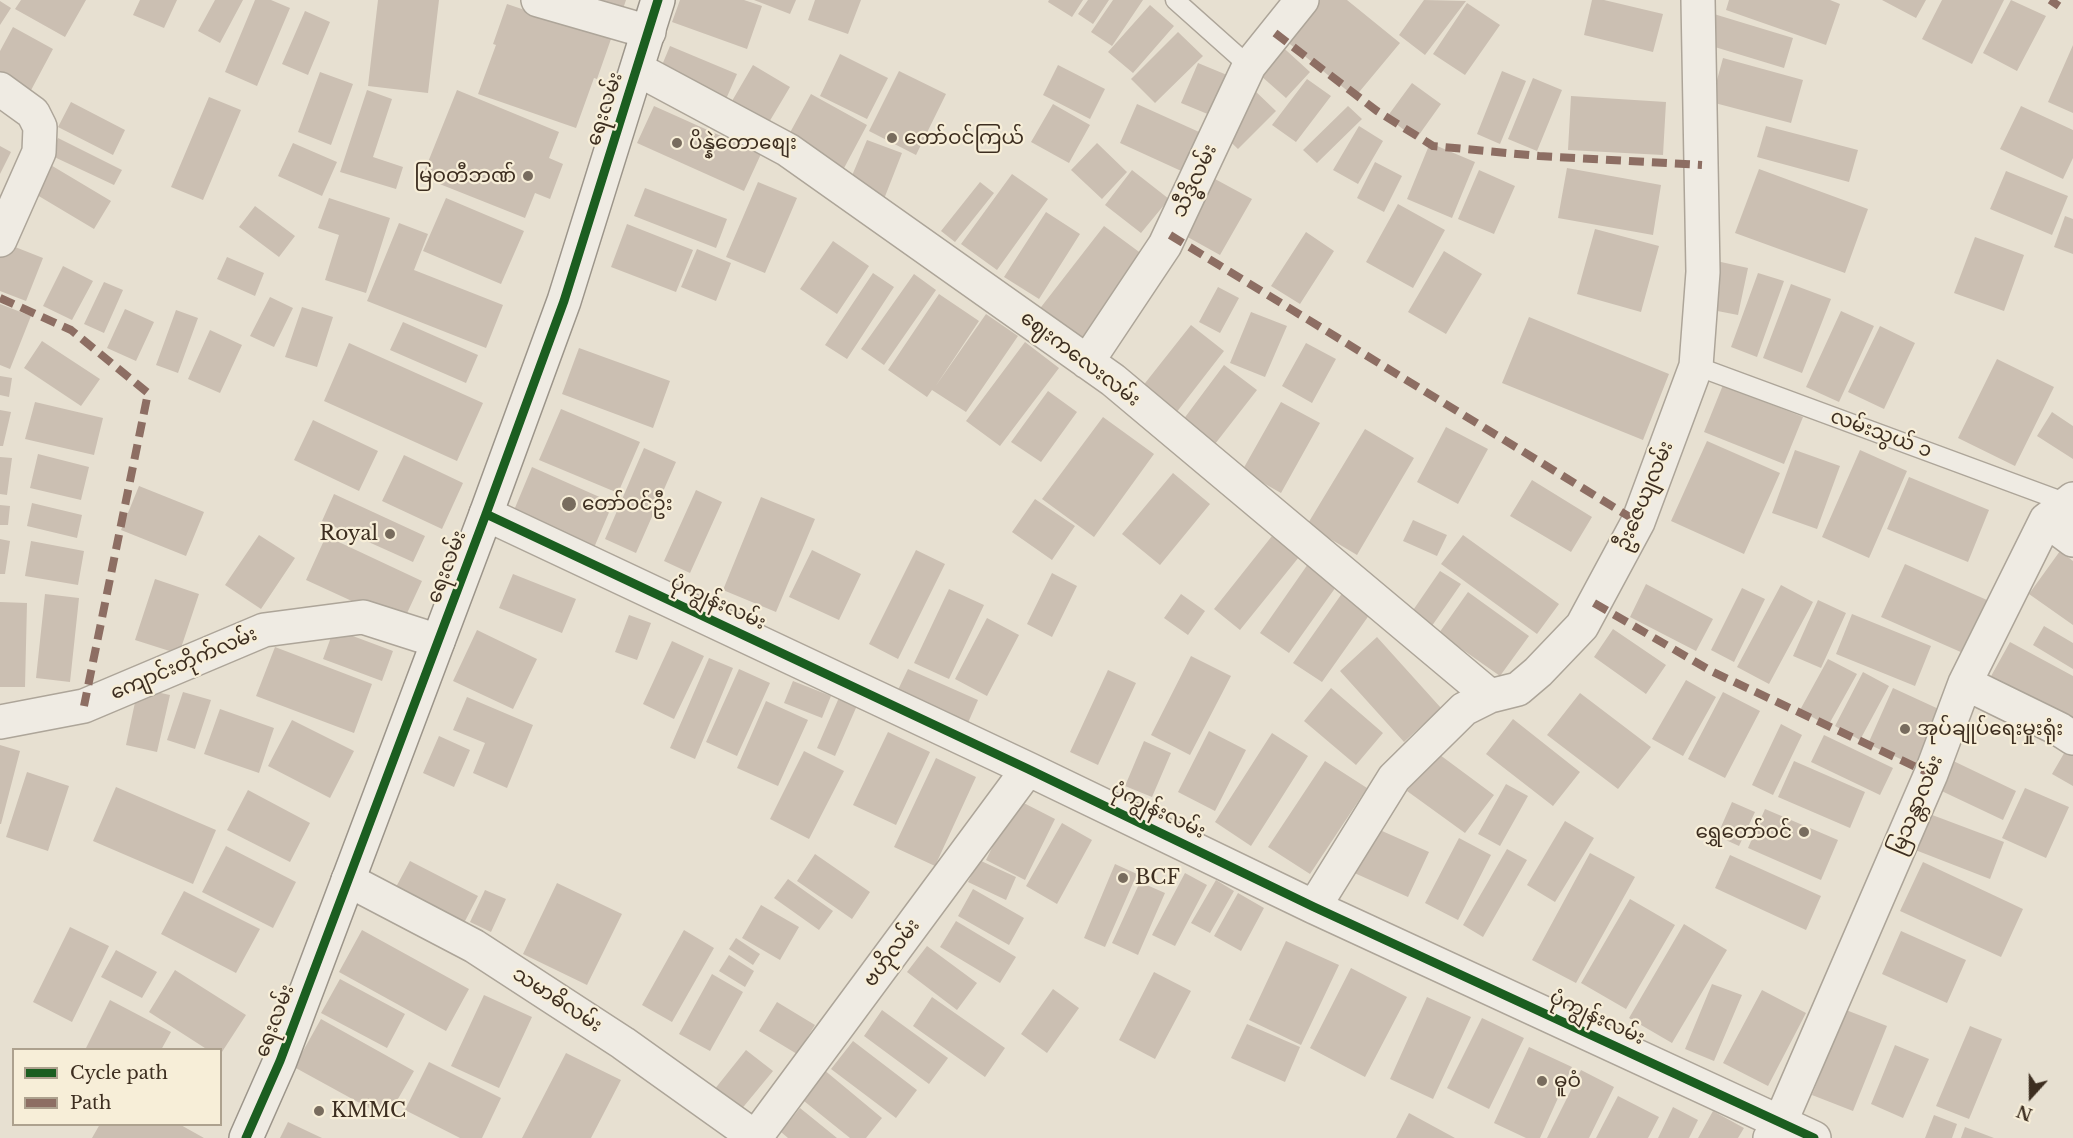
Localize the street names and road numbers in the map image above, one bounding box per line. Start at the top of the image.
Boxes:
street label: ရေးလမ်း [582,69,628,149]
street label: သီဒ္ဓိလမ်း [1168,140,1222,222]
street label: ဈေးကလေးလမ်း [1015,306,1145,412]
street label: လမ်းသွယ် ၁ [1827,405,1935,463]
street label: ဦးဇေယျလမ်း [1611,438,1679,554]
street label: ရေးလမ်း [422,527,472,607]
street label: ပုံကျွန်းလမ်း [667,570,769,636]
street label: ကျောင်းတိုက်လမ်း [107,622,261,706]
street label: မြသန္တာလမ်း [1885,752,1949,858]
street label: ပုံကျွန်းလမ်း [1107,778,1209,844]
street label: ဗဟိုလမ်း [859,914,925,992]
street label: သမာဓိလမ်း [508,962,606,1038]
street label: ရေးလမ်း [250,981,300,1061]
street label: ပုံကျွန်းလမ်း [1546,985,1648,1051]

